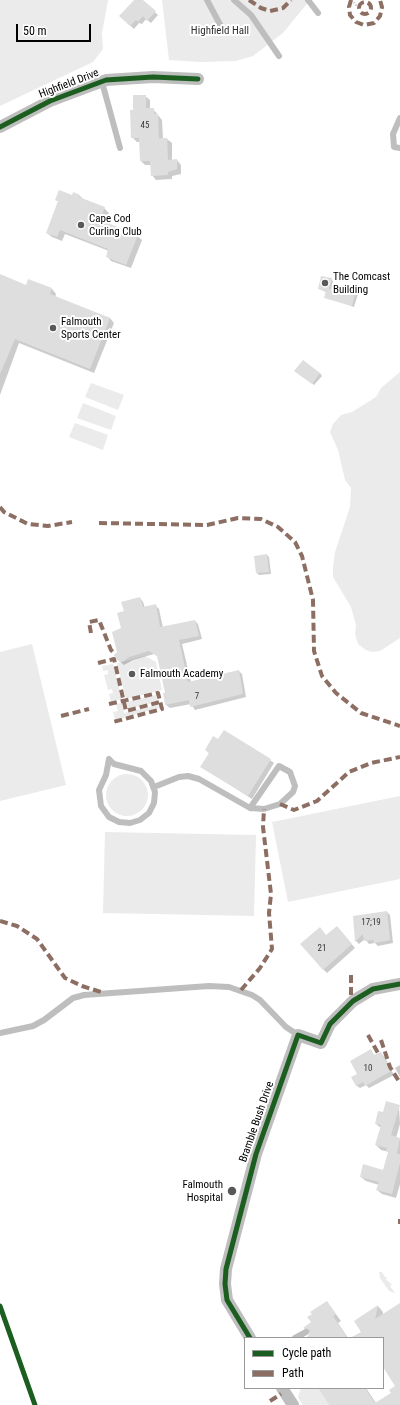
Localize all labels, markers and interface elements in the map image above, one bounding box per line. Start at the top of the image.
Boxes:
scale bar [18,16,93,42]
text: 50 m [23,24,47,38]
park label: Highfield Hall [191,24,249,38]
street label: Highfield Drive [37,67,101,101]
house number: 45 [141,121,149,131]
place label: Cape Cod Curling Club [89,212,142,238]
marker: Cape Cod Curling Club [76,220,86,230]
place label: The Comcast Building [333,270,390,296]
marker: The Comcast Building [320,278,330,288]
place label: Falmouth Sports Center [61,315,121,341]
marker: Falmouth Sports Center [48,323,58,333]
place label: Falmouth Academy [140,667,223,681]
marker: Falmouth Academy [127,669,137,679]
house number: 7 [195,692,199,702]
house number: 17;19 [361,918,381,928]
house number: 21 [318,944,326,954]
house number: 10 [364,1064,372,1074]
street label: Bramble Bush Drive [237,1080,277,1164]
place label: Falmouth Hospital [182,1178,223,1204]
marker: Falmouth Hospital [226,1185,238,1197]
legend [244,1337,384,1389]
text: Cycle path [282,1346,331,1360]
text: Path [282,1366,304,1380]

